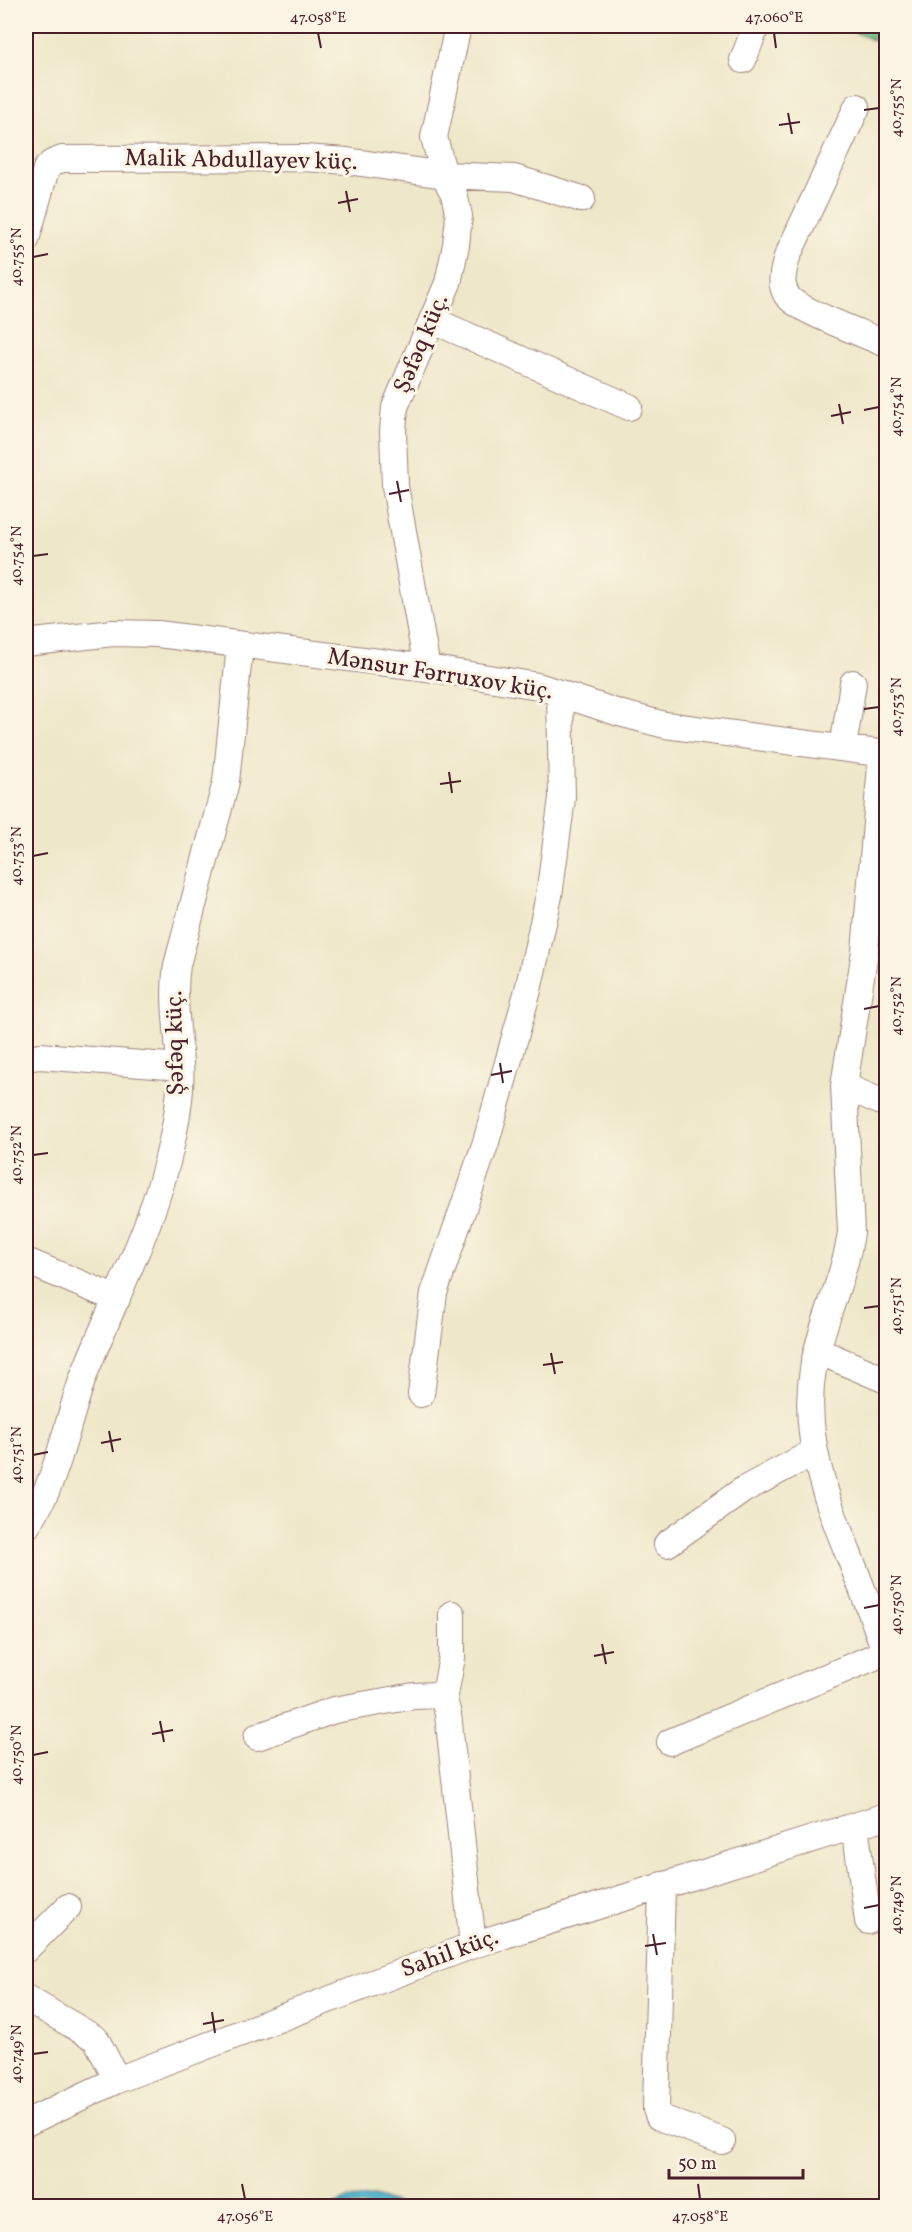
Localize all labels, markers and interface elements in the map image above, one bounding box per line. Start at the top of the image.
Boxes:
text: 47.058°E [290,8,346,29]
text: 47.060°E [745,8,803,29]
text: 40.755°N [887,78,908,138]
street label: Malik Abdullayev küç. [124,142,358,180]
text: 40.755°N [7,227,28,287]
street label: Şəfəq küç. [386,289,458,399]
text: 40.754°N [887,377,908,437]
text: 40.754°N [7,526,28,586]
street label: Mənsur Fərruxov küç. [325,640,555,710]
text: 40.753°N [887,677,908,737]
text: 40.753°N [7,826,28,886]
text: 40.752°N [887,976,908,1036]
street label: Şəfəq küç. [158,990,194,1096]
text: 40.752°N [7,1125,28,1185]
text: 40.751°N [887,1277,908,1335]
text: 40.751°N [7,1426,28,1484]
text: 40.750°N [887,1575,908,1635]
text: 40.750°N [7,1725,28,1785]
text: 40.749°N [887,1875,908,1935]
street label: Sahil küç. [396,1921,504,1987]
text: 40.749°N [7,2024,28,2084]
scale bar [669,2142,802,2180]
text: 50 m [678,2152,717,2177]
text: 47.056°E [217,2207,273,2228]
text: 47.058°E [672,2207,728,2228]

